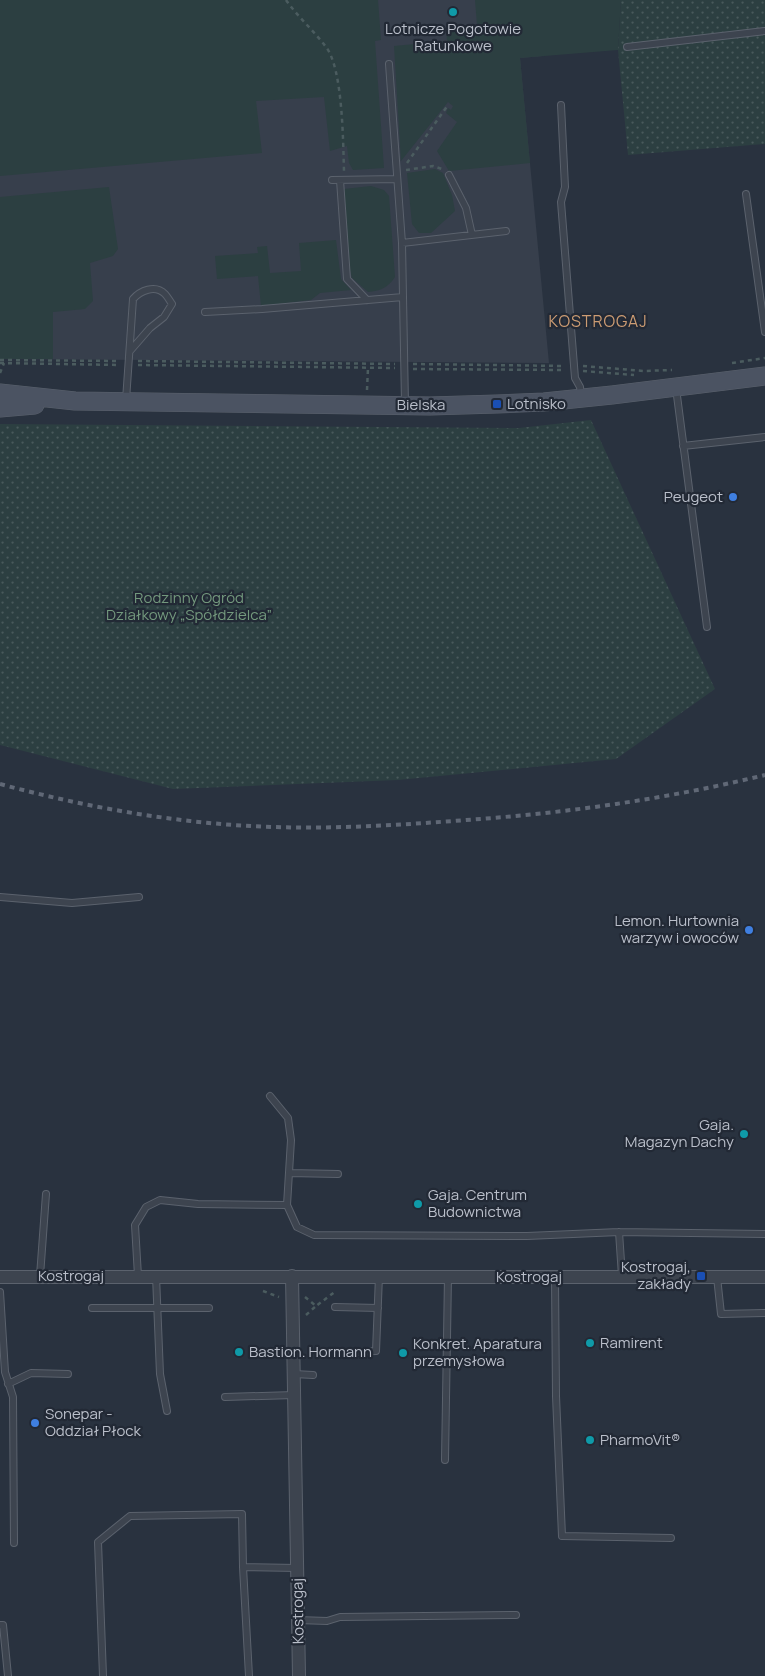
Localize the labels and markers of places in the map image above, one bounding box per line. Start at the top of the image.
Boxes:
marker: Lotnicze Pogotowie Ratunkowe [447,6,459,18]
place label: Lotnicze Pogotowie Ratunkowe [385,18,521,56]
place label: Lotnisko [507,393,566,414]
marker: Lotnisko [491,398,503,410]
place label: Peugeot [664,486,723,507]
marker: Peugeot [727,491,739,503]
place label: Lemon. Hurtownia warzyw i owoców [614,910,739,948]
marker: Lemon. Hurtownia warzyw i owoców [743,924,755,936]
place label: Gaja. Magazyn Dachy [625,1114,734,1152]
marker: Gaja. Magazyn Dachy [738,1128,750,1140]
place label: Gaja. Centrum Budownictwa [428,1184,527,1222]
marker: Gaja. Centrum Budownictwa [412,1198,424,1210]
place label: Kostrogaj, zakłady [621,1256,691,1294]
marker: Kostrogaj, zakłady [695,1270,707,1282]
place label: Ramirent [600,1332,663,1353]
place label: Konkret. Aparatura przemysłowa [413,1333,542,1371]
marker: Ramirent [584,1337,596,1349]
place label: Bastion. Hormann [249,1341,372,1362]
marker: Bastion. Hormann [233,1346,245,1358]
marker: Konkret. Aparatura przemysłowa [397,1347,409,1359]
place label: Sonepar - Oddział Płock [45,1403,142,1441]
marker: Sonepar - Oddział Płock [29,1417,41,1429]
place label: PharmoVit® [600,1429,680,1450]
marker: PharmoVit® [584,1434,596,1446]

